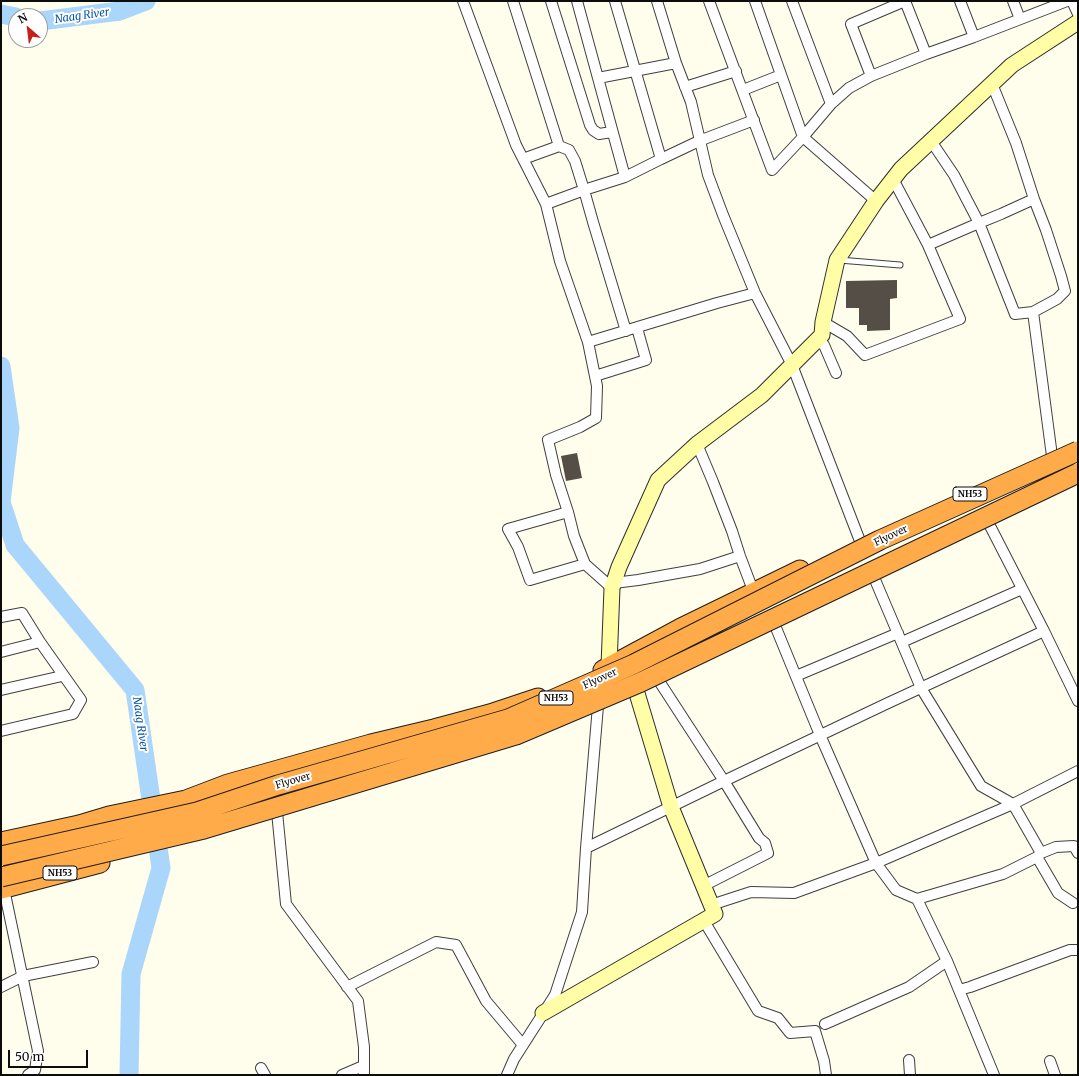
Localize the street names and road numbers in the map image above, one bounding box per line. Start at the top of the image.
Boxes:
road number: NH53 [953,487,987,501]
street label: Flyover [872,523,910,549]
street label: Flyover [581,666,619,692]
road number: NH53 [539,691,573,705]
street label: Flyover [274,770,312,792]
road number: NH53 [43,866,77,880]

